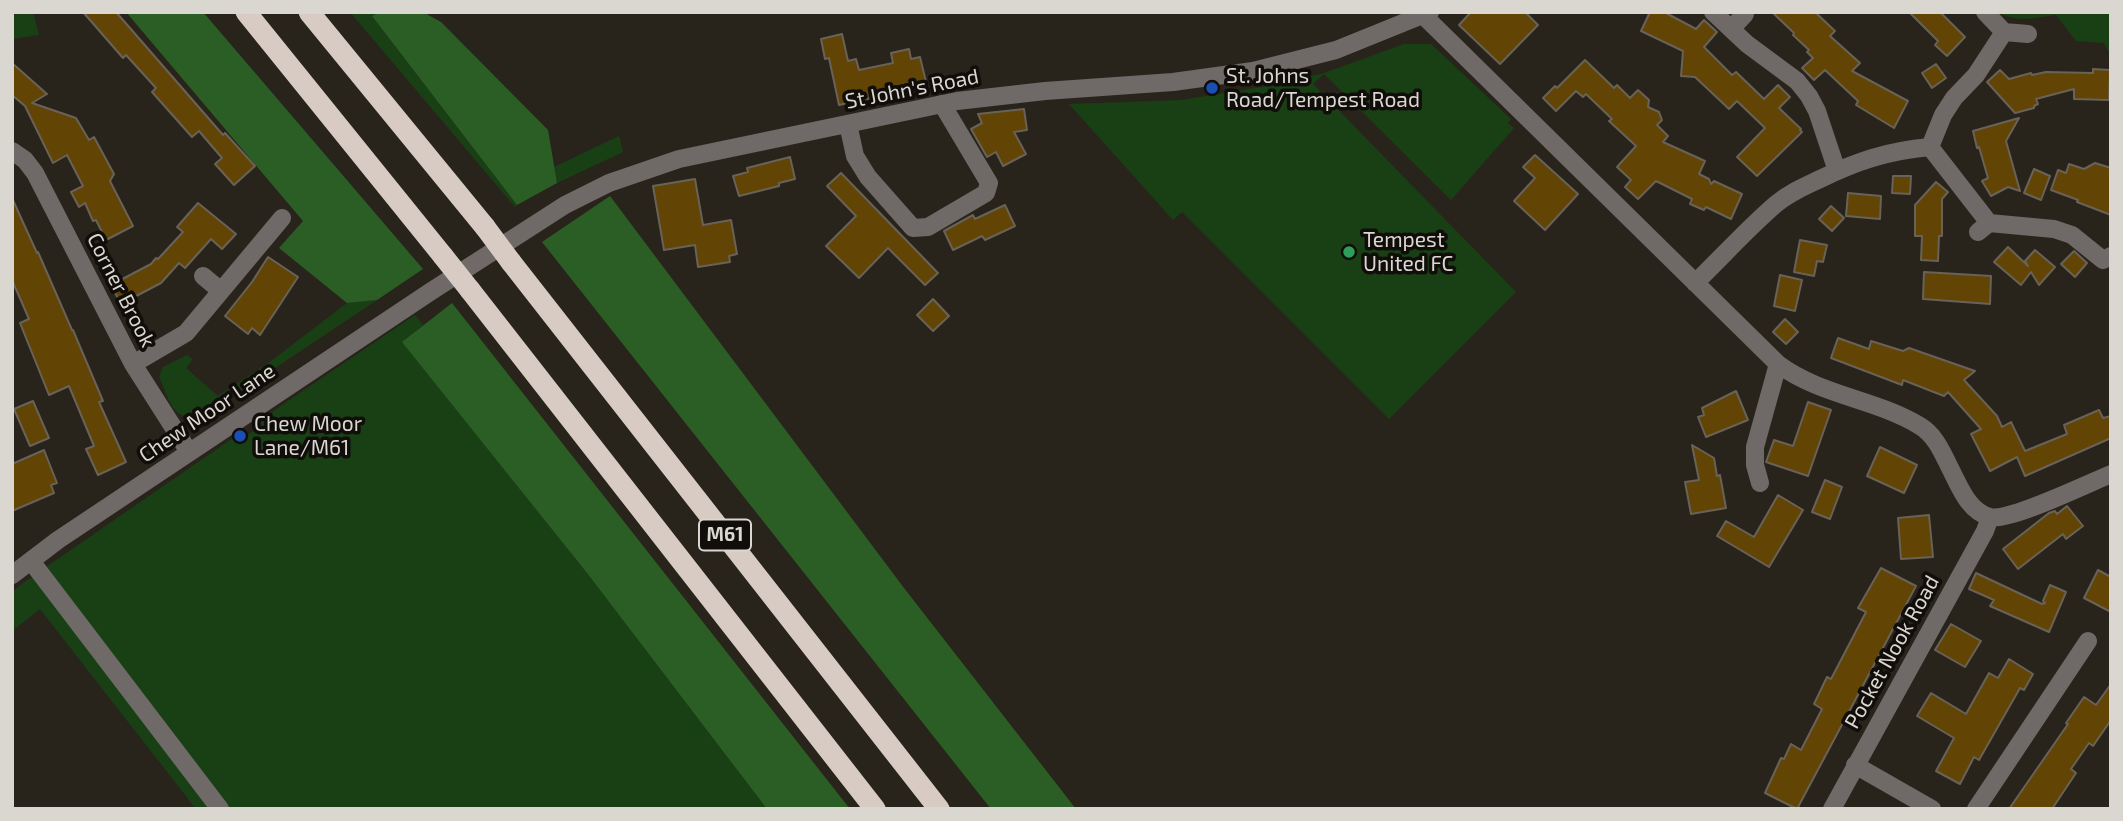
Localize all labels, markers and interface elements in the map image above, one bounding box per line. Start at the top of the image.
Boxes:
place label: St. Johns Road/Tempest Road [1226,63,1420,113]
street label: St John's Road [843,64,981,114]
marker: St. Johns Road/Tempest Road [1204,80,1220,96]
place label: Tempest United FC [1363,227,1454,277]
street label: Corner Brook [81,229,161,351]
marker: Tempest United FC [1341,244,1357,260]
street label: Chew Moor Lane [134,358,280,468]
place label: Chew Moor Lane/M61 [254,411,362,461]
marker: Chew Moor Lane/M61 [232,428,248,444]
road number: M61 [699,520,751,550]
street label: Pocket Nook Road [1839,571,1945,733]

